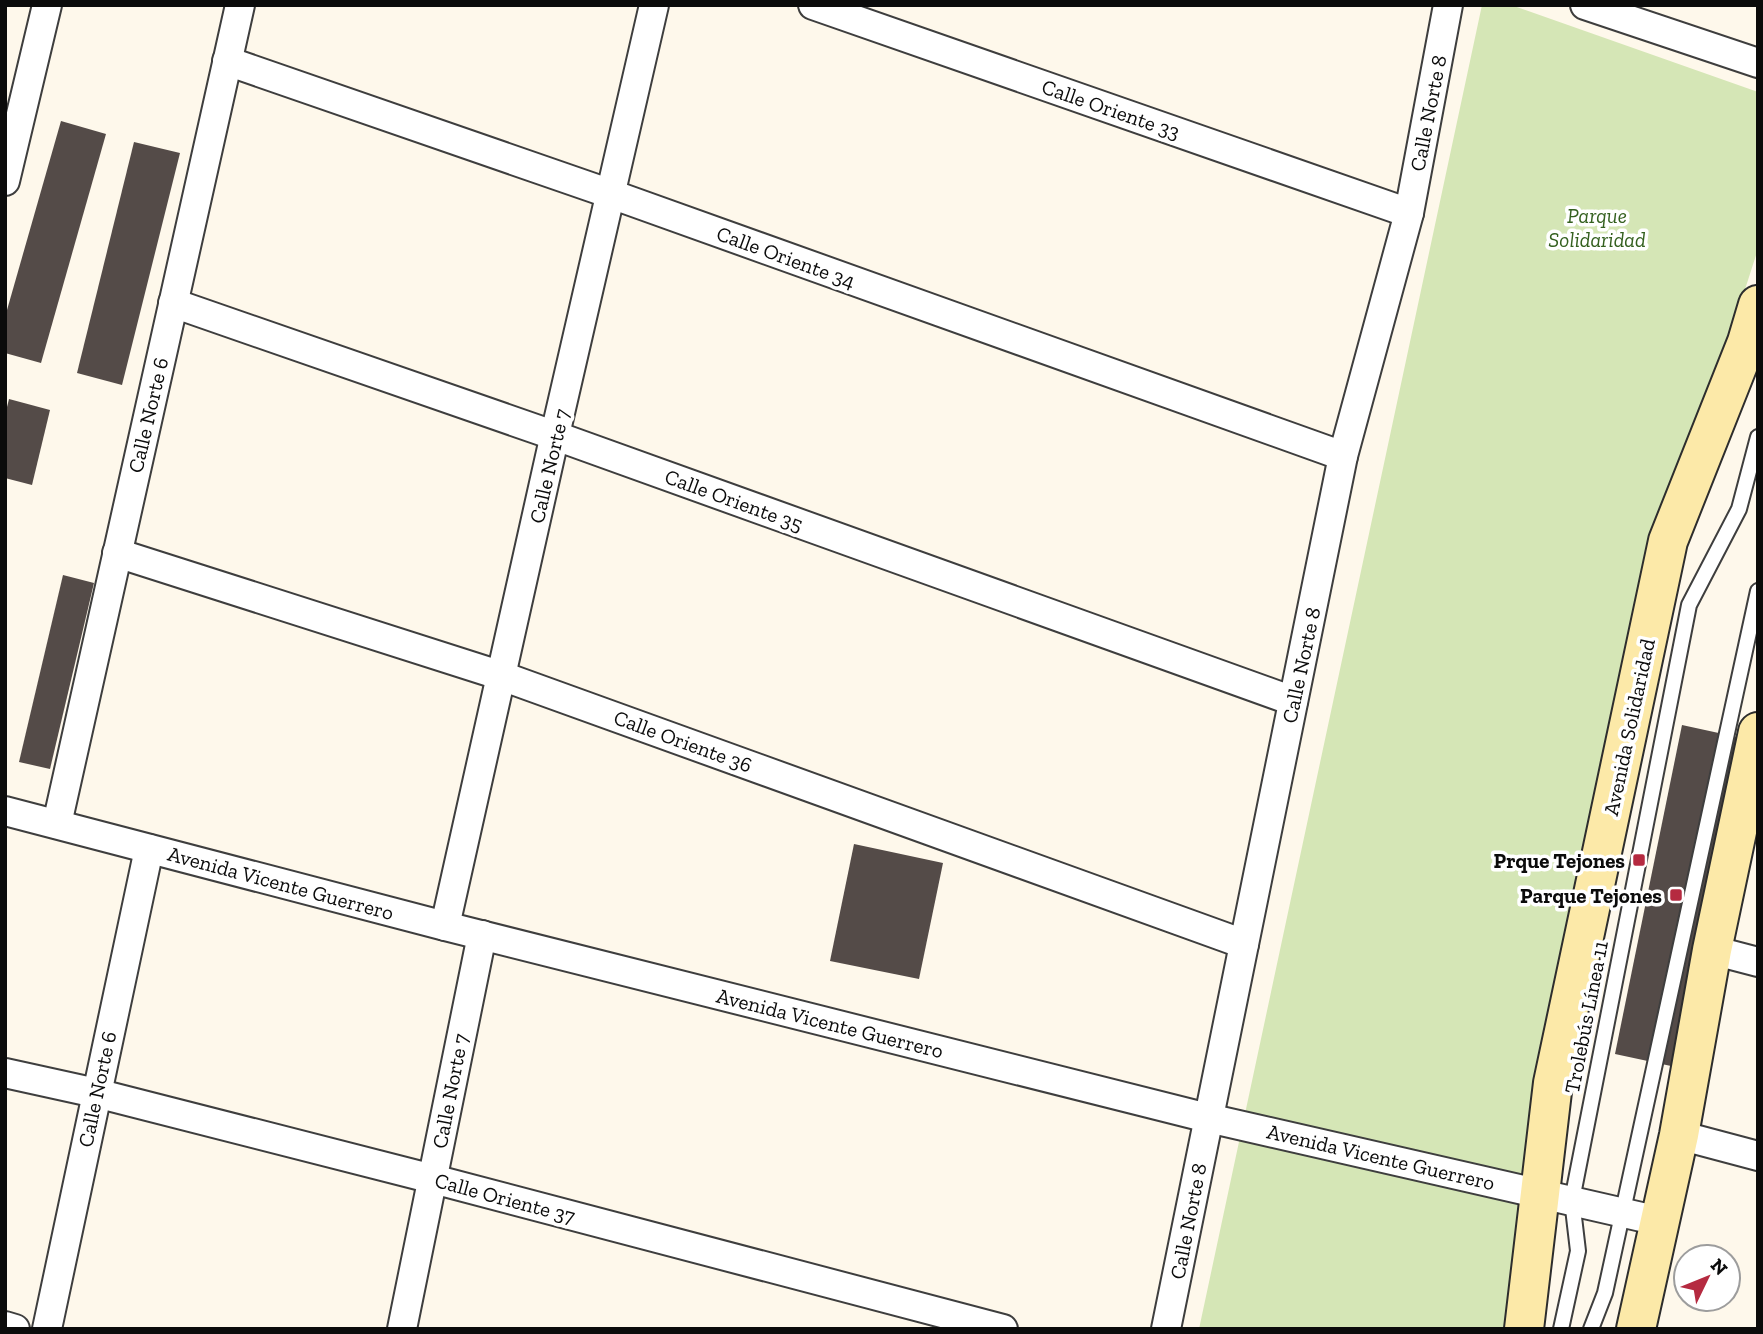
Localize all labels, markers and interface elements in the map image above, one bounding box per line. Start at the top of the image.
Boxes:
street label: Calle Norte 8 [1404,53,1452,173]
street label: Calle Oriente 33 [1039,74,1183,144]
park label: Parque Solidaridad [1548,203,1646,252]
street label: Calle Oriente 34 [713,220,859,294]
street label: Calle Norte 6 [123,355,173,475]
street label: Calle Norte 7 [524,406,574,526]
street label: Calle Oriente 35 [662,463,806,537]
street label: Calle Norte 8 [1277,605,1325,725]
street label: Avenida Solidaridad [1598,636,1660,818]
street label: Calle Oriente 36 [610,704,756,778]
street label: Avenida Vicente Guerrero [165,841,397,925]
place label: Prque Tejones [1494,848,1625,873]
marker: Prque Tejones [1631,852,1647,868]
place label: Parque Tejones [1520,883,1662,908]
marker: Parque Tejones [1668,887,1684,903]
street label: Trolebús Línea 11 [1559,939,1613,1095]
street label: Avenida Vicente Guerrero [714,983,946,1063]
street label: Calle Norte 6 [73,1029,121,1149]
street label: Calle Norte 7 [427,1031,473,1151]
street label: Avenida Vicente Guerrero [1265,1119,1497,1195]
street label: Calle Norte 8 [1164,1161,1212,1281]
street label: Calle Oriente 37 [432,1167,578,1229]
north arrow [1672,1243,1742,1313]
text: N [1706,1254,1732,1280]

